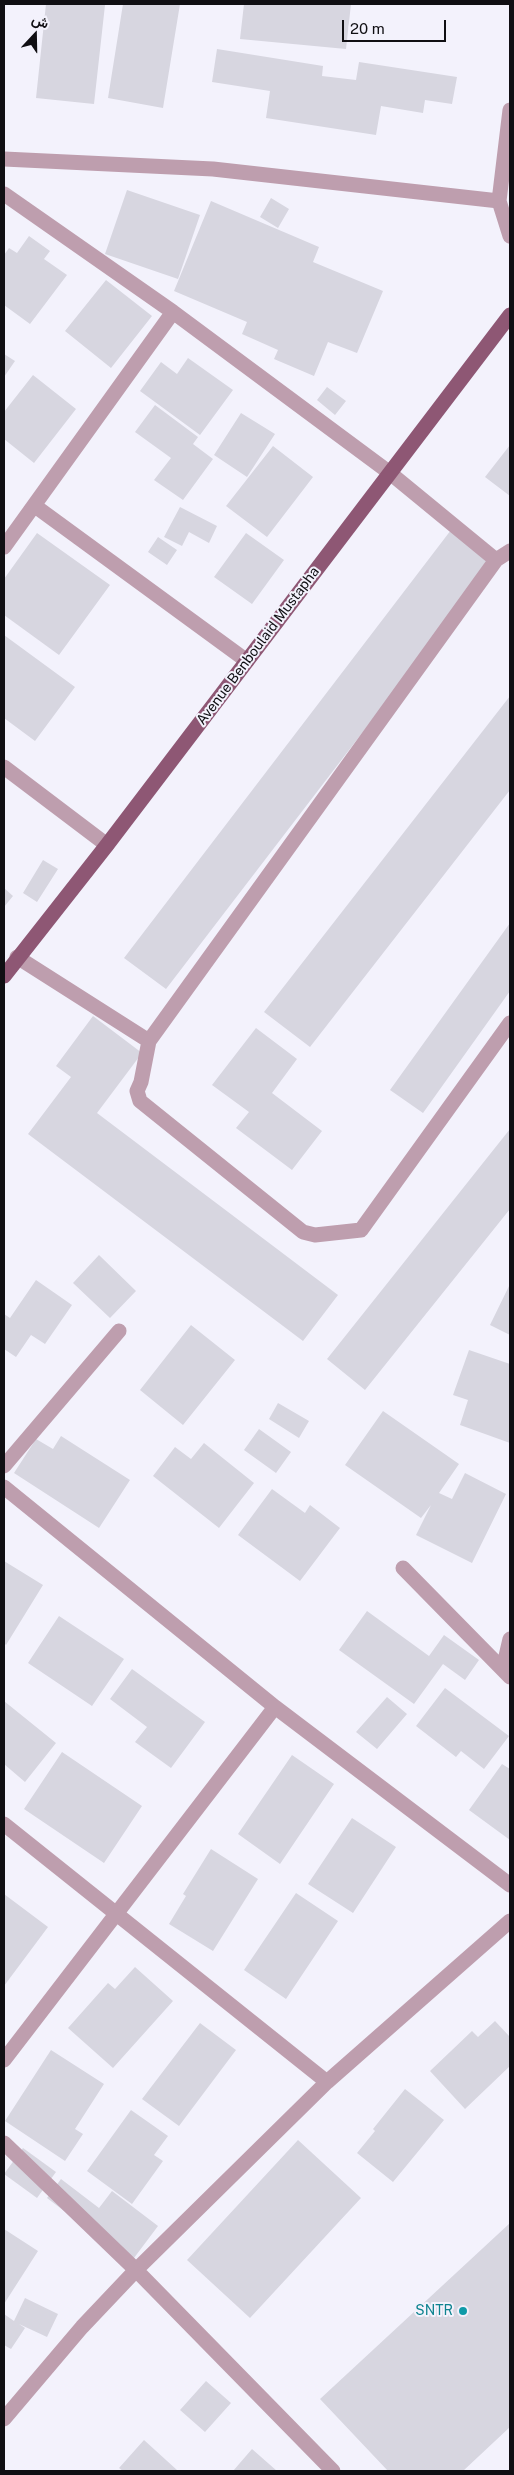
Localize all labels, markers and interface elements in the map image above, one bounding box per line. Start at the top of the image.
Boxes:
north arrow [10,10,60,60]
scale bar [344,10,448,42]
text: ش [30,11,51,31]
text: 20 m [350,20,385,37]
street label: Avenue Benboulaid Mustapha [193,564,323,728]
place label: SNTR [415,2303,453,2319]
marker: SNTR [457,2305,469,2317]

